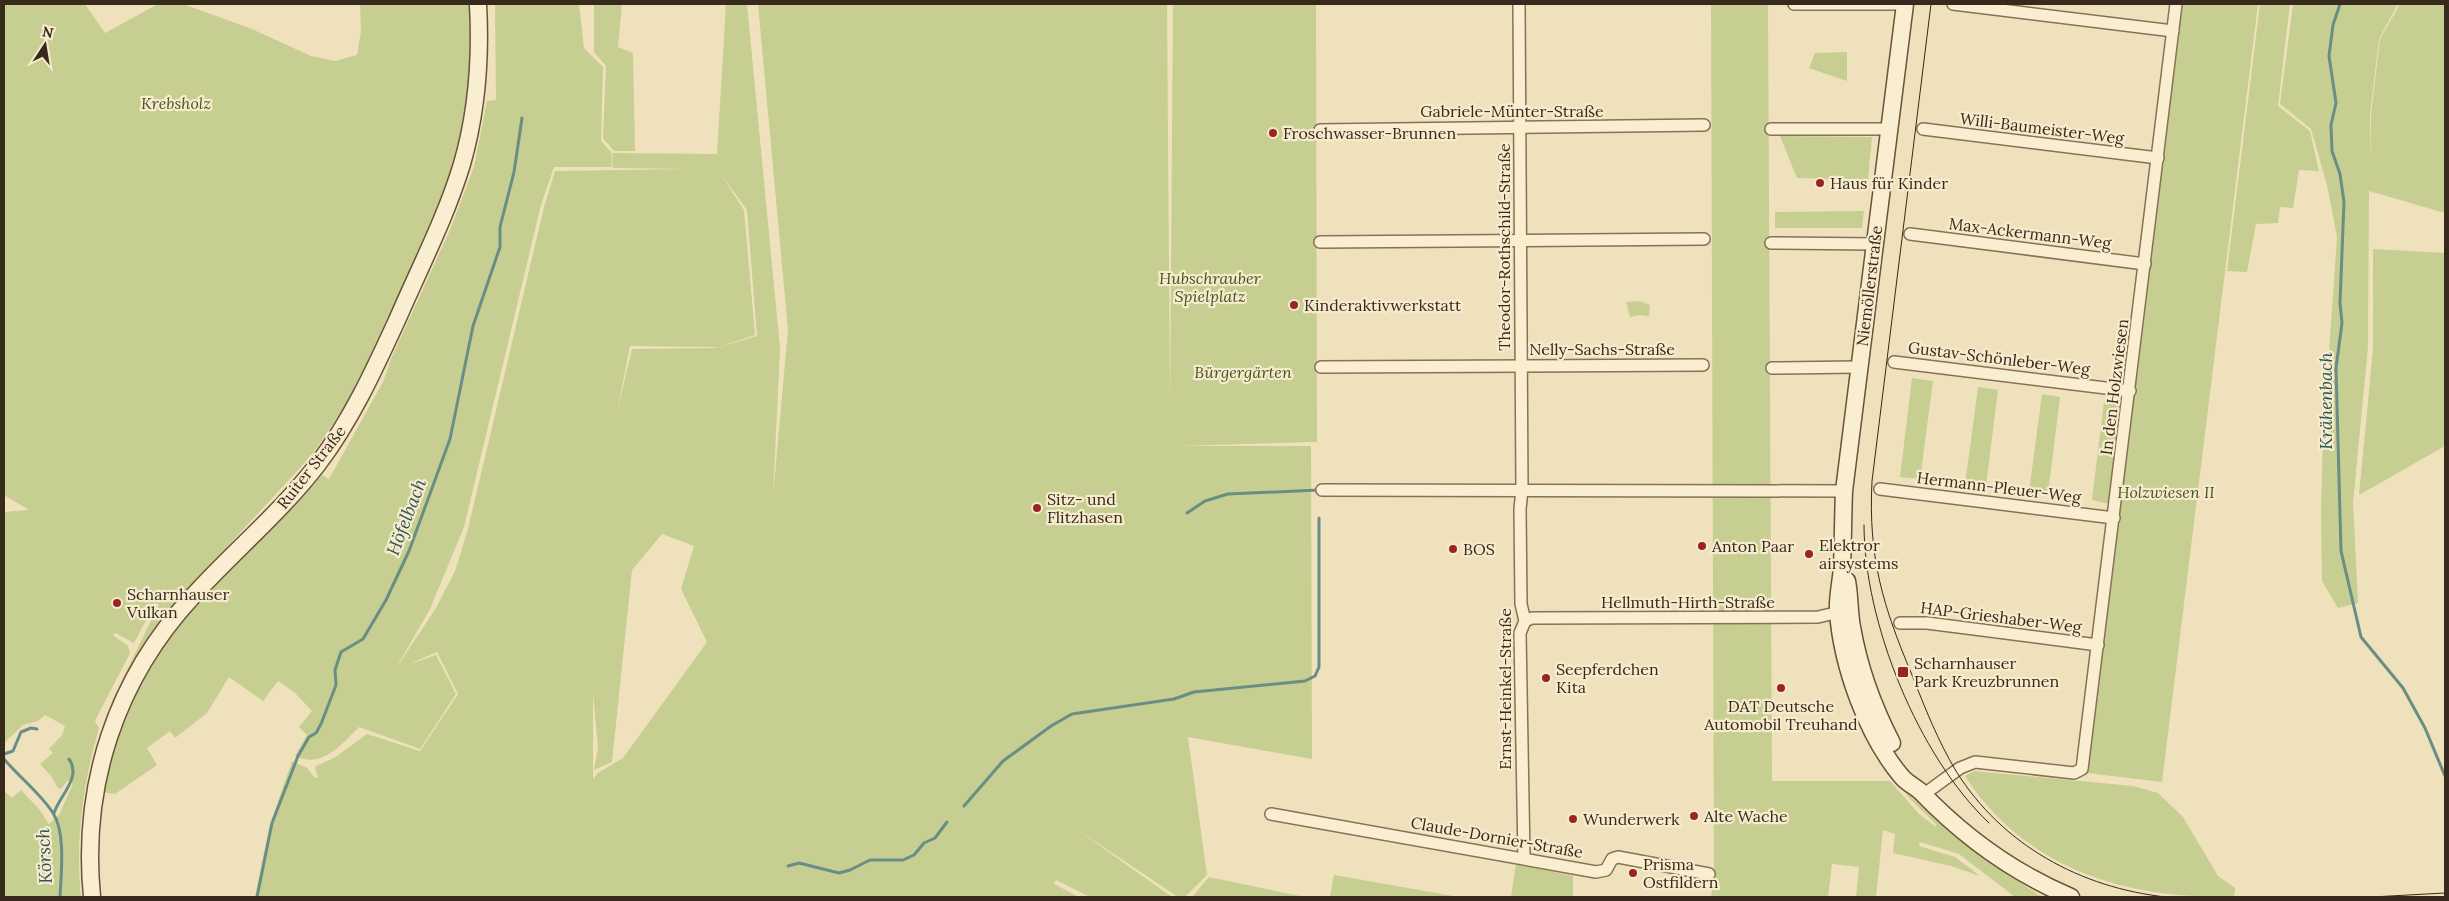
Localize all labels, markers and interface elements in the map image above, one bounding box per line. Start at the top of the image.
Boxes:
north arrow [20,20,70,70]
text: N [41,22,55,42]
park label: Krebsholz [141,93,211,113]
street label: Gabriele-Münter-Straße [1420,101,1604,121]
street label: Willi-Baumeister-Weg [1959,108,2126,148]
place label: Froschwasser-Brunnen [1283,123,1456,143]
marker: Froschwasser-Brunnen [1267,127,1279,139]
street label: Theodor-Rothschild-Straße [1494,143,1514,351]
place label: Haus für Kinder [1830,173,1948,193]
marker: Haus für Kinder [1814,177,1826,189]
street label: Max-Ackermann-Weg [1948,213,2113,253]
street label: Niemöllerstraße [1852,224,1886,348]
park label: Hubschrauber Spielplatz [1159,268,1262,306]
place label: Kinderaktivwerkstatt [1304,295,1462,315]
marker: Kinderaktivwerkstatt [1288,299,1300,311]
street label: In den Holzwiesen [2096,317,2132,456]
street label: Gustav-Schönleber-Weg [1907,337,2092,379]
street label: Nelly-Sachs-Straße [1529,339,1675,359]
water label: Krähenbach [2314,352,2337,450]
park label: Bürgergärten [1194,362,1292,382]
street label: Ruiter Straße [272,421,350,513]
street label: Hermann-Pleuer-Weg [1916,467,2083,507]
water label: Höfelbach [381,475,431,559]
park label: Holzwiesen II [2117,482,2215,502]
place label: Sitz- und Flitzhasen [1047,489,1123,527]
marker: Sitz- und Flitzhasen [1031,502,1043,514]
place label: Elektror airsystems [1819,535,1899,573]
place label: Anton Paar [1711,536,1794,556]
place label: BOS [1463,539,1495,559]
marker: Anton Paar [1696,540,1708,552]
marker: BOS [1447,543,1459,555]
marker: Elektror airsystems [1803,548,1815,560]
place label: Scharnhauser Vulkan [126,584,229,622]
street label: Hellmuth-Hirth-Straße [1601,592,1775,612]
marker: Scharnhauser Vulkan [111,597,123,609]
street label: HAP-Grieshaber-Weg [1919,597,2084,637]
street label: Ernst-Heinkel-Straße [1495,608,1515,770]
place label: Scharnhauser Park Kreuzbrunnen [1914,653,2060,691]
place label: Seepferdchen Kita [1556,659,1659,697]
marker: Scharnhauser Park Kreuzbrunnen [1896,665,1910,679]
marker: Seepferdchen Kita [1540,672,1552,684]
marker: DAT Deutsche Automobil Treuhand [1775,682,1787,694]
place label: DAT Deutsche Automobil Treuhand [1703,696,1858,734]
place label: Alte Wache [1703,806,1788,826]
place label: Wunderwerk [1583,809,1680,829]
marker: Alte Wache [1688,810,1700,822]
street label: Claude-Dornier-Straße [1409,812,1585,862]
marker: Wunderwerk [1567,813,1579,825]
water label: Körsch [31,827,57,884]
place label: Prisma Ostfildern [1643,854,1719,892]
marker: Prisma Ostfildern [1627,867,1639,879]

